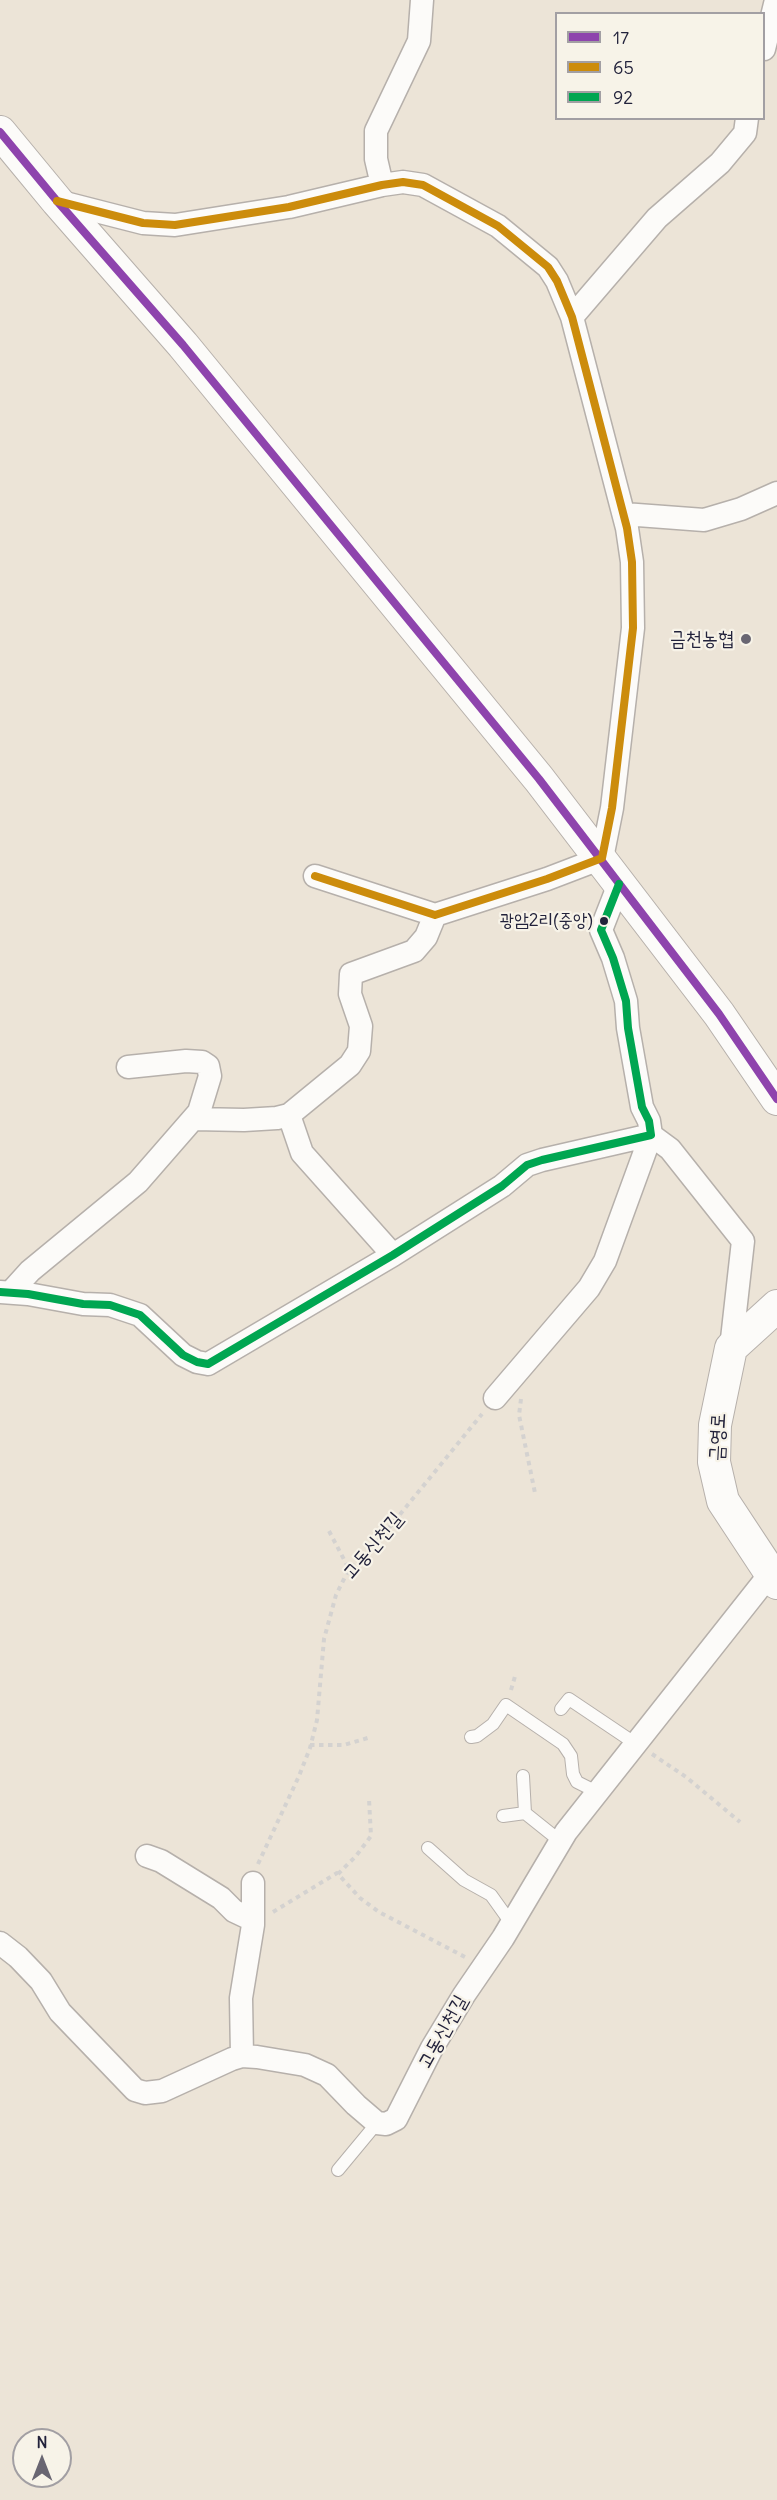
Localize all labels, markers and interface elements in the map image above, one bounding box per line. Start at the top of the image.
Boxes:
legend [555,12,765,120]
text: 17 [613,26,629,49]
text: 65 [613,56,634,79]
text: 92 [613,86,633,109]
place label: 금천농협 [670,627,734,651]
marker: 금천농협 [739,632,753,646]
place label: 광암2리(중앙) [500,910,593,932]
marker: 광암2리(중앙) [598,915,610,927]
street label: 금영로 [705,1412,731,1462]
street label: 고동신천길 [338,1507,408,1585]
street label: 고동신천길 [413,1991,473,2073]
north arrow [12,2428,72,2488]
text: N [36,2432,48,2452]

